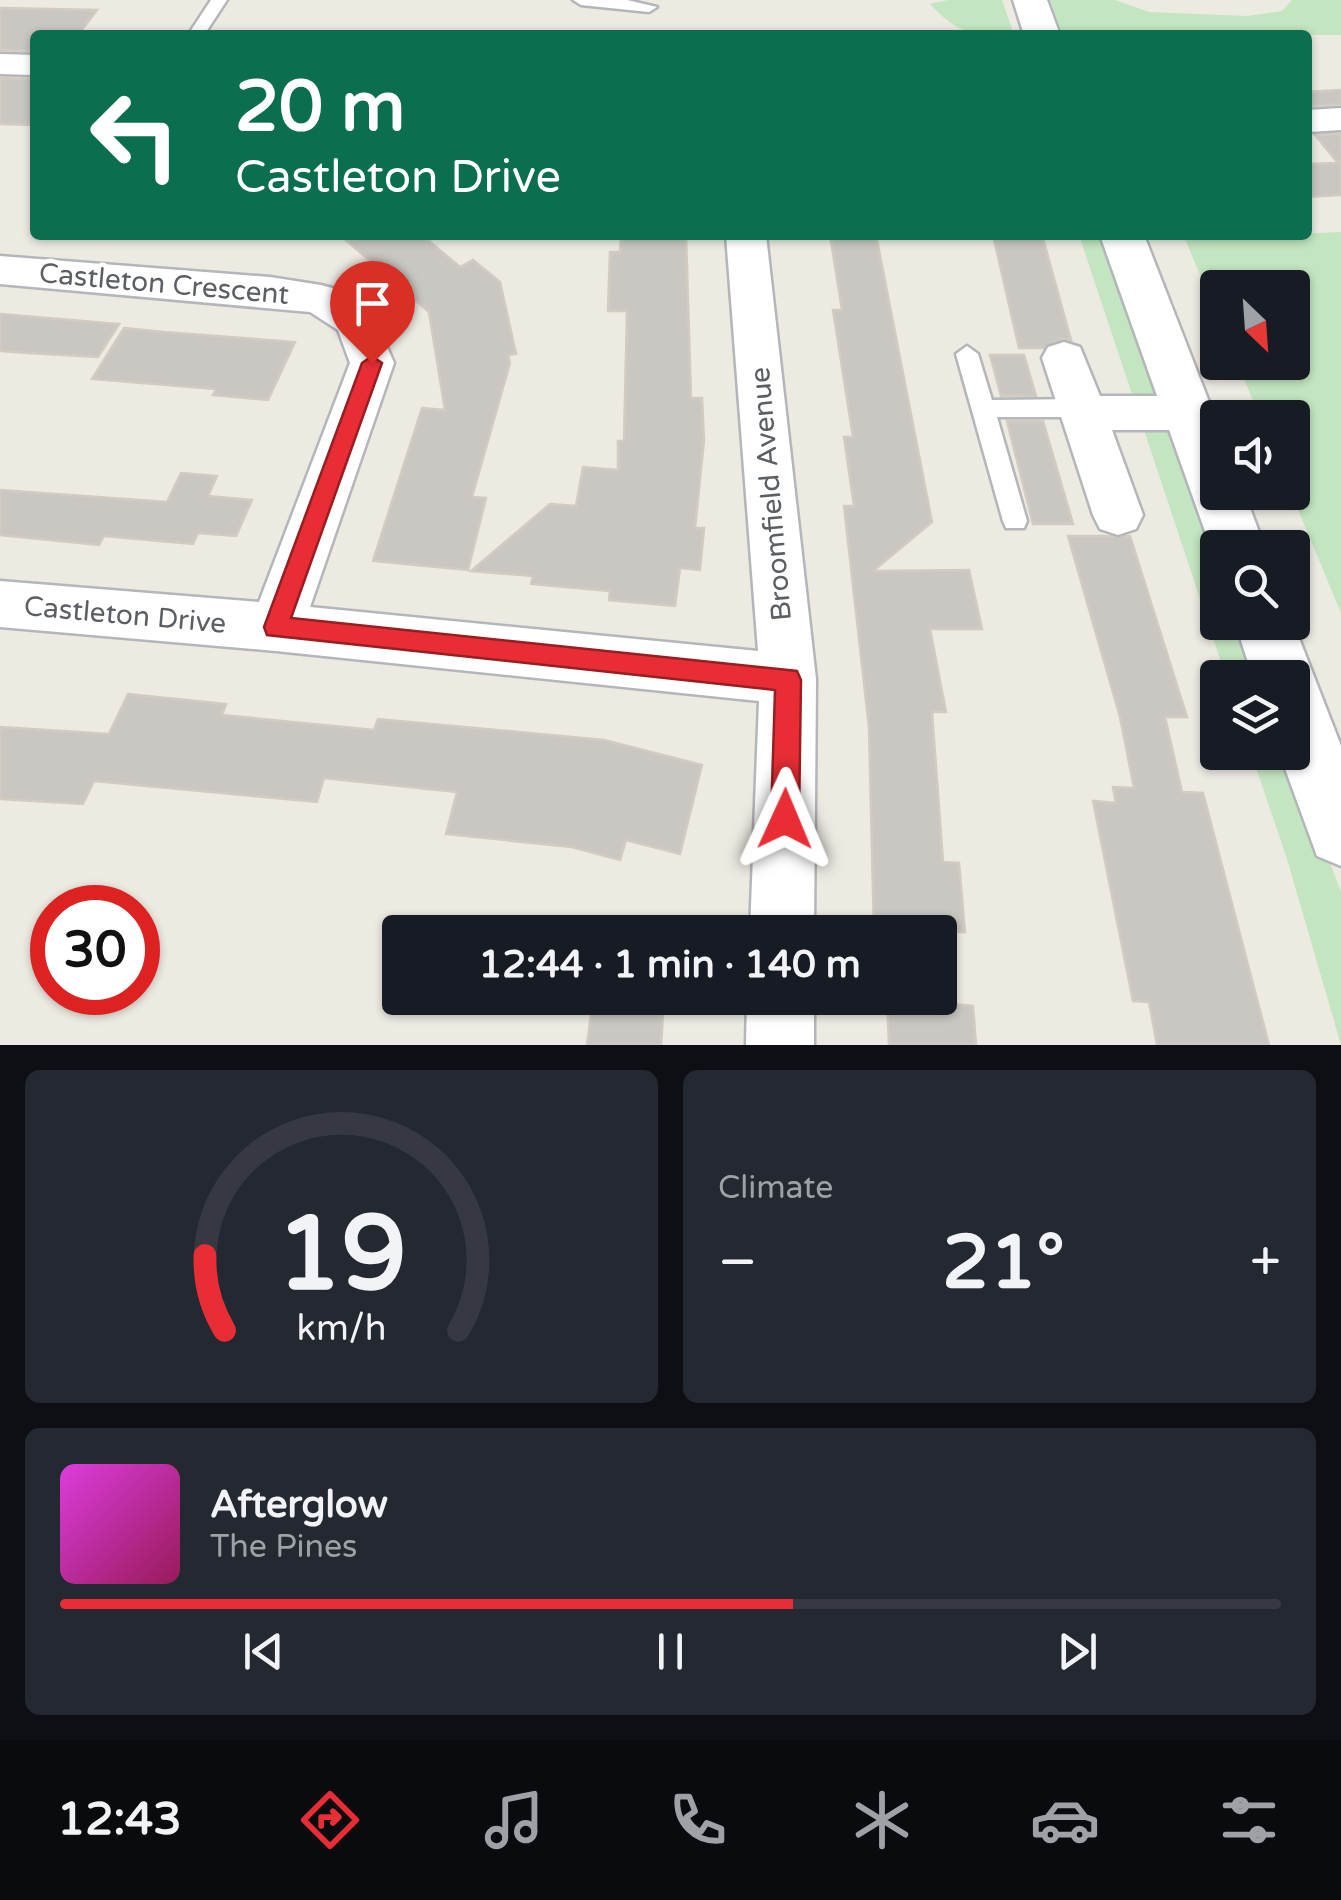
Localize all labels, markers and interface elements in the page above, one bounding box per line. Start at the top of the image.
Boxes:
text: 20 m [235,66,405,150]
icon: left [70,70,200,200]
text: Castleton Drive [235,151,561,205]
street label: Castleton Crescent [38,256,291,312]
pin [330,261,415,364]
north arrow [1200,270,1310,380]
map controls [1200,270,1310,770]
icon: arrive [345,276,400,331]
street label: Broomfield Avenue [743,366,799,622]
button: sound [1200,400,1310,510]
button: search [1200,530,1310,640]
street label: Castleton Drive [22,589,228,641]
button: layers [1200,660,1310,770]
position arrow [733,767,837,871]
speed limit sign: 30 [30,885,160,1015]
text: 12:44 · 1 min · 140 m [478,942,861,988]
text: Climate [718,1169,833,1207]
text: 19 [276,1193,407,1318]
text: 21° [942,1218,1065,1308]
text: − [718,1230,757,1296]
text: + [1250,1230,1281,1296]
text: km/h [297,1307,386,1350]
text: Afterglow [210,1482,388,1528]
text: The Pines [210,1528,357,1566]
icon: previous [236,1624,291,1679]
icon: pause [643,1624,698,1679]
icon: next [1050,1624,1105,1679]
icon: directions [295,1785,365,1855]
icon: music [479,1785,549,1855]
icon: phone [663,1785,733,1855]
icon: climate [847,1785,917,1855]
icon: car [1030,1785,1100,1855]
icon: filters [1214,1785,1284,1855]
text: 12:43 [57,1793,182,1847]

